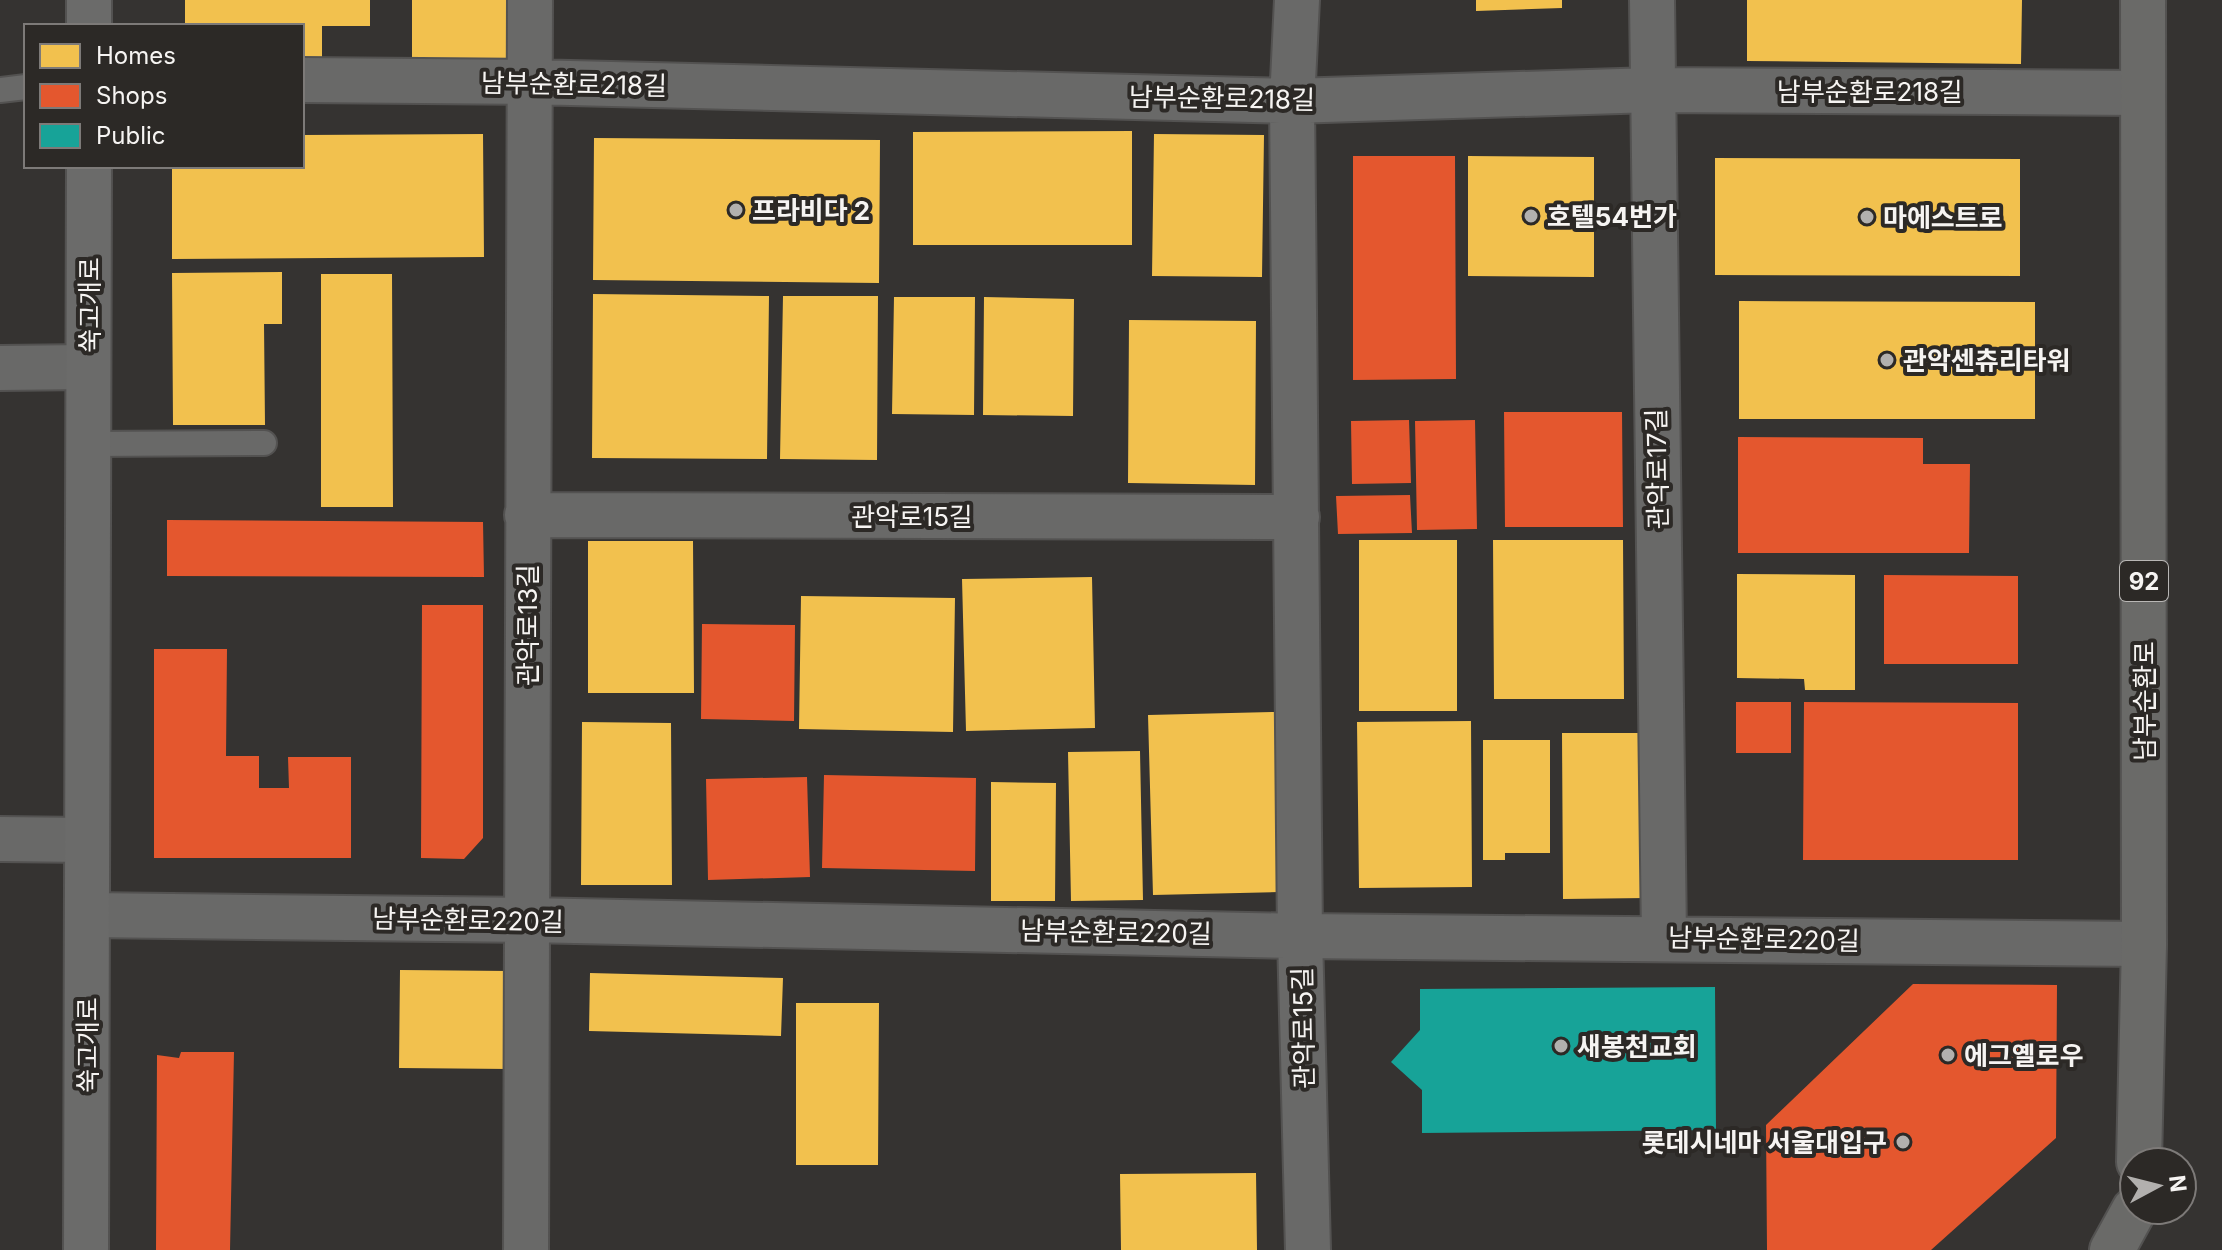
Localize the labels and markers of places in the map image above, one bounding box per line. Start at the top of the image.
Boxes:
place label: 프라비다 2 [752,195,870,226]
marker: 프라비다 2 [727,201,745,219]
place label: 호텔54번가 [1547,201,1677,232]
place label: 마에스트로 [1883,202,2003,233]
marker: 호텔54번가 [1522,207,1540,225]
marker: 마에스트로 [1858,208,1876,226]
place label: 관악센츄리타워 [1903,345,2070,376]
marker: 관악센츄리타워 [1878,351,1896,369]
place label: 새봉천교회 [1577,1031,1697,1062]
marker: 새봉천교회 [1552,1037,1570,1055]
place label: 에그옐로우 [1964,1040,2084,1071]
marker: 에그옐로우 [1939,1046,1957,1064]
place label: 롯데시네마 서울대입구 [1642,1127,1887,1158]
marker: 롯데시네마 서울대입구 [1894,1133,1912,1151]

